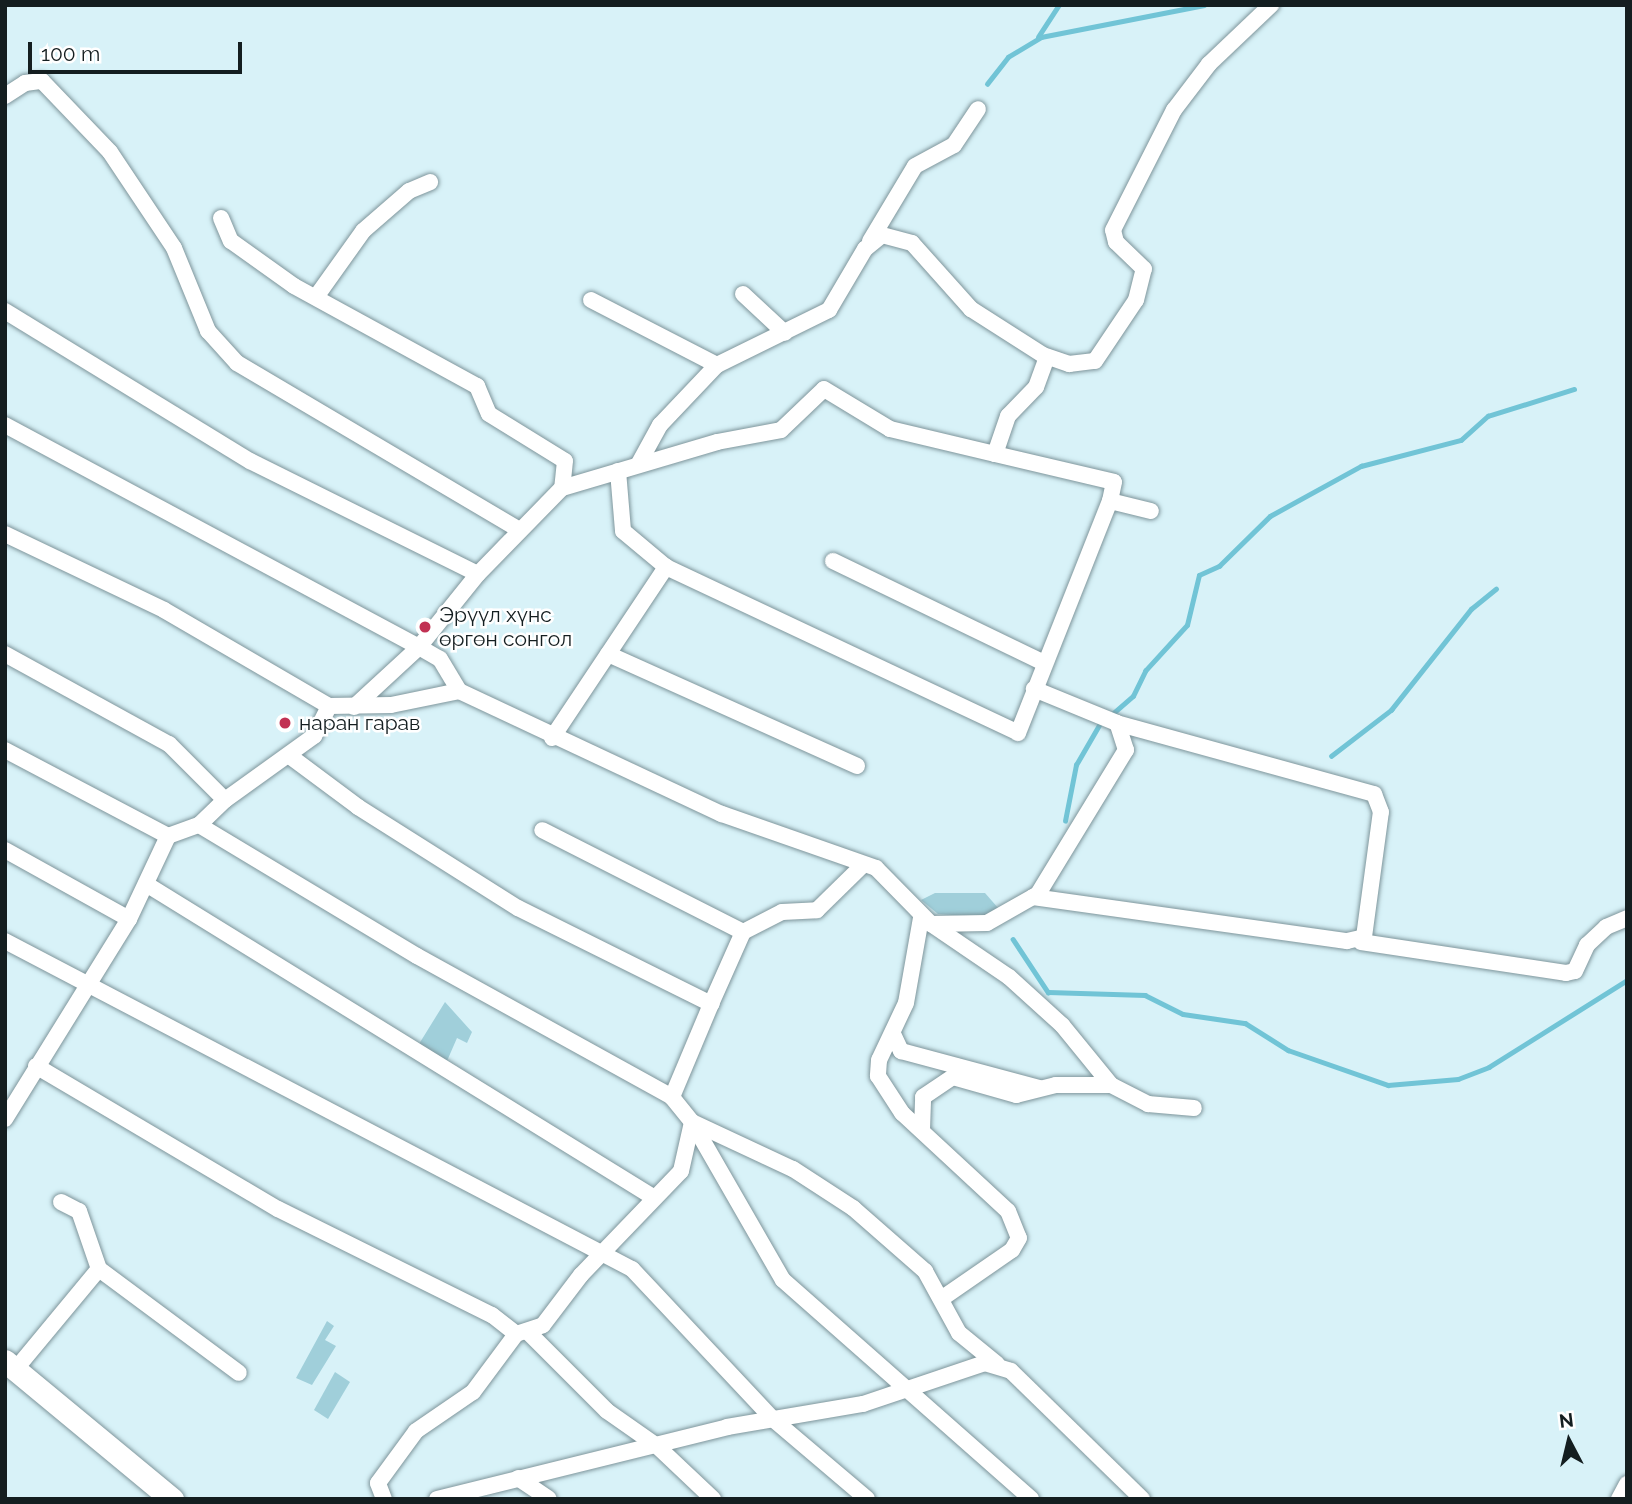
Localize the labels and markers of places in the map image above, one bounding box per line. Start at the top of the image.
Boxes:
place label: Эрүүл хүнс өргөн сонгол [439,602,572,652]
marker: Эрүүл хүнс өргөн сонгол [417,619,433,635]
place label: наран гарав [299,710,420,736]
marker: наран гарав [277,715,293,731]

